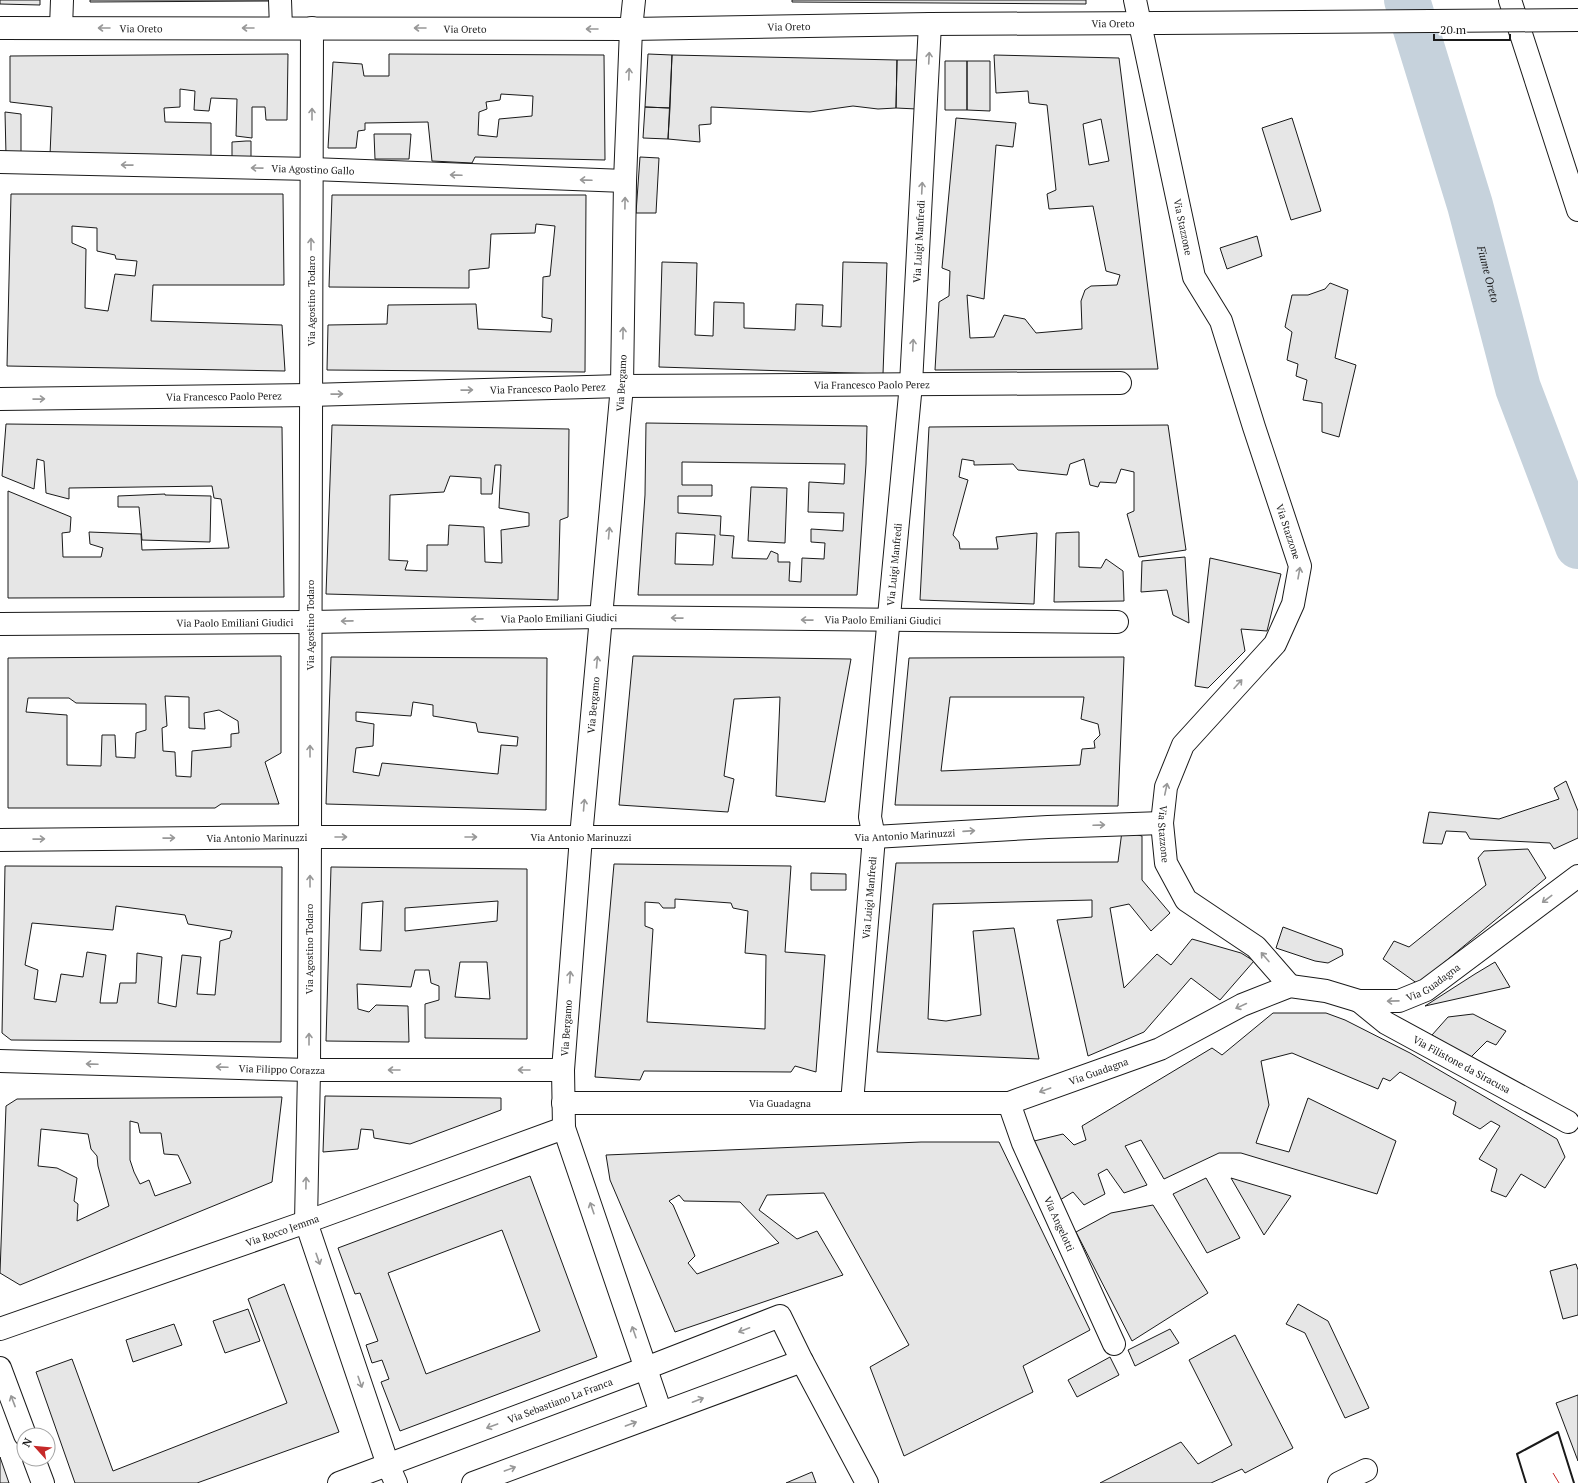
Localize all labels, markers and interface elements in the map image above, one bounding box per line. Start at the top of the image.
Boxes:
scale bar [1434,16,1510,42]
street label: Via Oreto [1091,17,1135,30]
street label: Via Oreto [767,20,811,34]
street label: Via Oreto [120,22,163,35]
text: 20 m [1440,22,1467,37]
street label: Via Oreto [444,23,487,36]
one-way arrow [98,24,111,32]
one-way arrow [242,24,255,32]
one-way arrow [414,24,427,32]
one-way arrow [586,25,599,33]
one-way arrow [925,52,932,65]
one-way arrow [625,68,633,81]
one-way arrow [308,108,316,121]
one-way arrow [121,161,134,169]
street label: Via Agostino Gallo [271,162,355,178]
one-way arrow [251,164,264,172]
one-way arrow [450,171,463,178]
one-way arrow [580,176,593,184]
one-way arrow [918,182,925,195]
one-way arrow [621,197,629,210]
street label: Via Stazzone [1171,198,1195,256]
street label: Via Luigi Manfredi [910,200,928,283]
one-way arrow [307,238,315,251]
water label: Fiume Oreto [1474,243,1502,305]
street label: Via Agostino Todaro [305,255,318,346]
one-way arrow [619,327,627,340]
one-way arrow [909,339,917,352]
street label: Via Bergamo [614,354,630,412]
street label: Via Francesco Paolo Perez [814,378,930,392]
street label: Via Francesco Paolo Perez [490,380,606,397]
one-way arrow [460,387,473,394]
street label: Via Francesco Paolo Perez [166,389,282,404]
one-way arrow [330,390,343,398]
one-way arrow [32,395,45,403]
street label: Via Stazzone [1273,502,1303,561]
street label: Via Luigi Manfredi [884,523,905,606]
one-way arrow [605,527,612,540]
one-way arrow [1295,567,1303,580]
street label: Via Agostino Todaro [304,579,317,670]
street label: Via Paolo Emiliani Giudici [500,611,617,626]
street label: Via Paolo Emiliani Giudici [824,613,941,627]
one-way arrow [671,614,684,622]
one-way arrow [471,615,484,623]
street label: Via Paolo Emiliani Giudici [177,616,293,630]
one-way arrow [801,616,814,624]
one-way arrow [341,617,354,625]
one-way arrow [593,656,600,669]
street label: Via Bergamo [585,676,602,734]
one-way arrow [1233,679,1243,689]
one-way arrow [306,745,314,758]
one-way arrow [1163,783,1171,796]
one-way arrow [580,799,587,812]
street label: Via Stazzone [1155,805,1172,863]
one-way arrow [1092,821,1105,829]
street label: Via Antonio Marinuzzi [854,826,956,844]
one-way arrow [962,828,975,835]
street label: Via Antonio Marinuzzi [206,831,308,845]
street label: Via Antonio Marinuzzi [530,831,631,844]
one-way arrow [334,833,347,841]
one-way arrow [464,833,477,841]
one-way arrow [162,834,175,842]
one-way arrow [32,835,45,843]
street label: Via Luigi Manfredi [860,856,879,940]
one-way arrow [306,875,314,888]
one-way arrow [1541,895,1552,903]
street label: Via Agostino Todaro [303,903,316,994]
one-way arrow [1260,952,1269,962]
street label: Via Guadagna [1404,961,1463,1004]
one-way arrow [567,971,574,984]
one-way arrow [1387,997,1400,1005]
street label: Via Bergamo [558,999,575,1057]
one-way arrow [1235,1003,1247,1010]
one-way arrow [305,1033,313,1046]
street label: Via Filistone da Siracusa [1410,1033,1512,1096]
street label: Via Guadagna [1067,1055,1130,1088]
one-way arrow [86,1060,99,1067]
street label: Via Filippo Corazza [238,1062,325,1077]
one-way arrow [216,1063,229,1071]
one-way arrow [388,1066,401,1074]
one-way arrow [518,1066,531,1074]
one-way arrow [1039,1087,1051,1095]
street label: Via Guadagna [749,1097,811,1110]
one-way arrow [303,1177,310,1190]
street label: Via Angelotti [1041,1194,1077,1254]
one-way arrow [587,1203,595,1215]
street label: Via Rocco Jemma [244,1212,321,1250]
one-way arrow [315,1252,322,1265]
one-way arrow [629,1326,637,1338]
one-way arrow [738,1327,750,1335]
one-way arrow [357,1375,364,1388]
street label: Via Sebastiano La Franca [506,1375,615,1426]
one-way arrow [691,1395,703,1403]
one-way arrow [8,1396,16,1408]
one-way arrow [625,1420,637,1428]
one-way arrow [486,1423,498,1431]
north arrow [16,1427,56,1467]
text: N [19,1435,36,1449]
one-way arrow [503,1465,515,1473]

